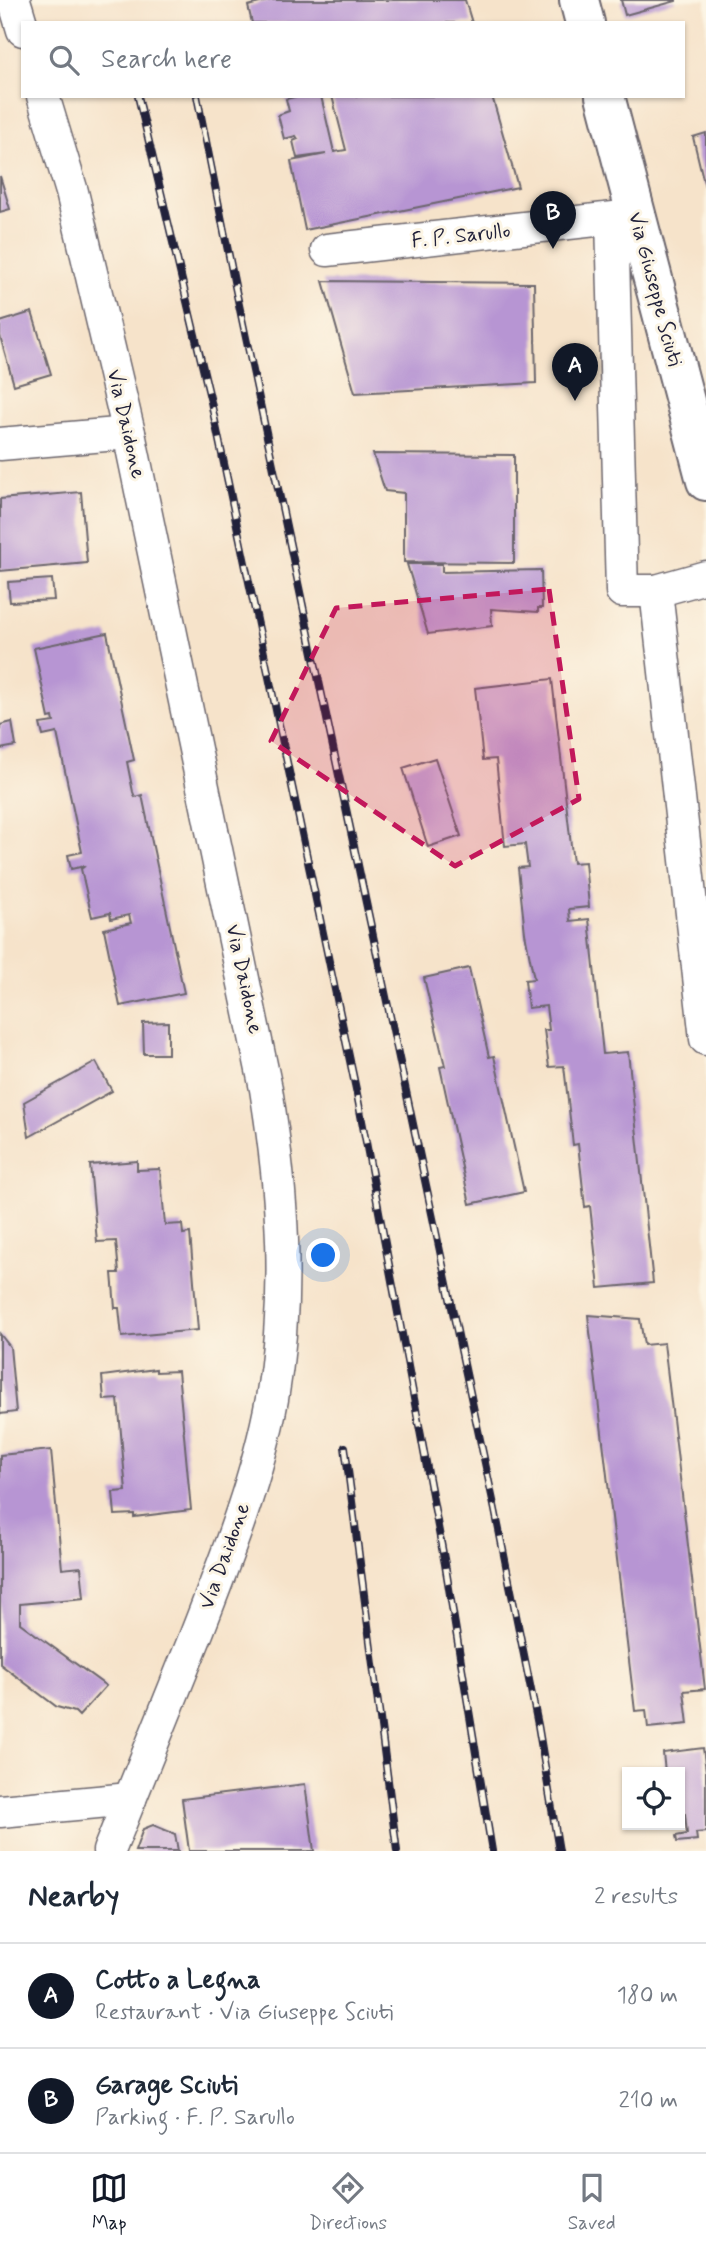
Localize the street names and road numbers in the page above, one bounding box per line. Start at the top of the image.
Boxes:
street label: Via Giuseppe Sciuti [621,209,689,369]
street label: F. P. Sarullo [410,217,512,255]
street label: Via Daidone [100,366,152,482]
street label: Via Daidone [219,922,269,1037]
street label: Via Daidone [193,1499,257,1613]

